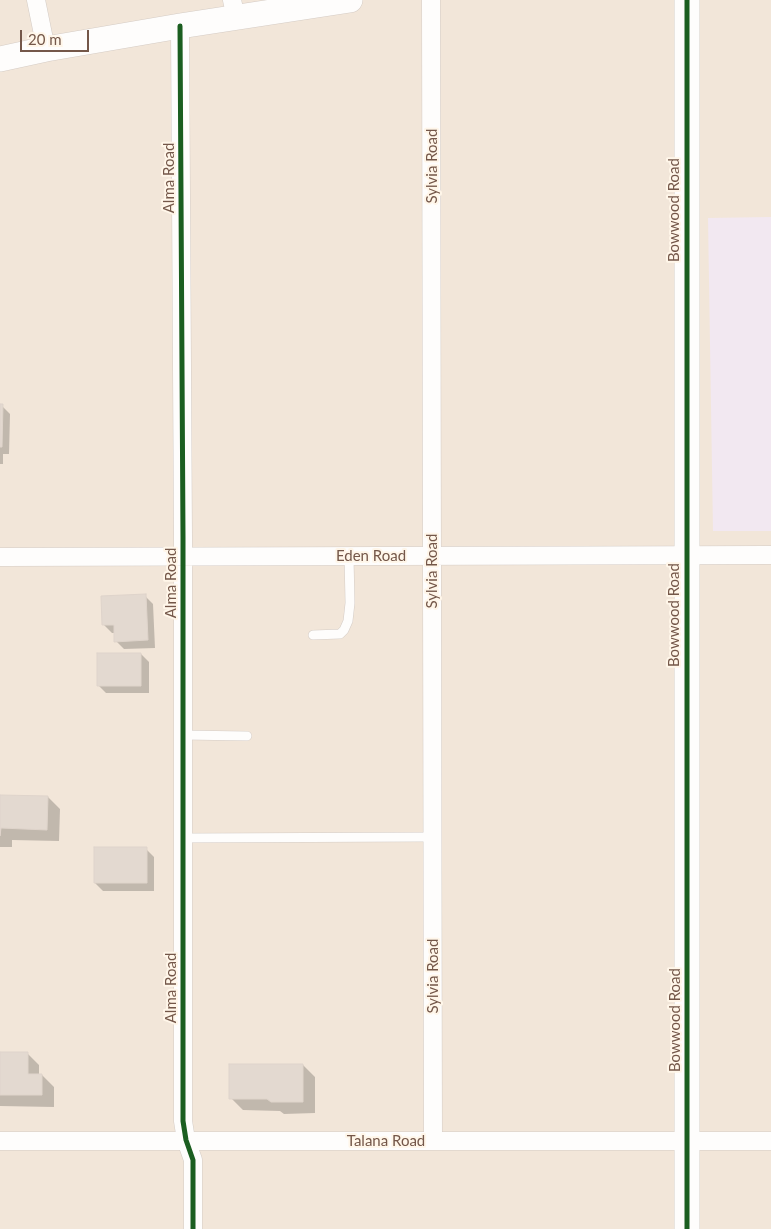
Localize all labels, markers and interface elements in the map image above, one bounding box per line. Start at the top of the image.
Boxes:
scale bar [22,20,91,52]
text: 20 m [28,30,62,48]
street label: Sylvia Road [423,129,441,203]
street label: Alma Road [160,143,178,213]
street label: Bowwood Road [665,158,683,262]
street label: Sylvia Road [423,534,441,608]
street label: Eden Road [336,547,406,565]
street label: Alma Road [162,548,180,618]
street label: Bowwood Road [665,563,683,667]
street label: Sylvia Road [424,939,442,1013]
street label: Alma Road [162,953,180,1023]
street label: Bowwood Road [666,968,684,1072]
street label: Talana Road [347,1132,425,1150]

